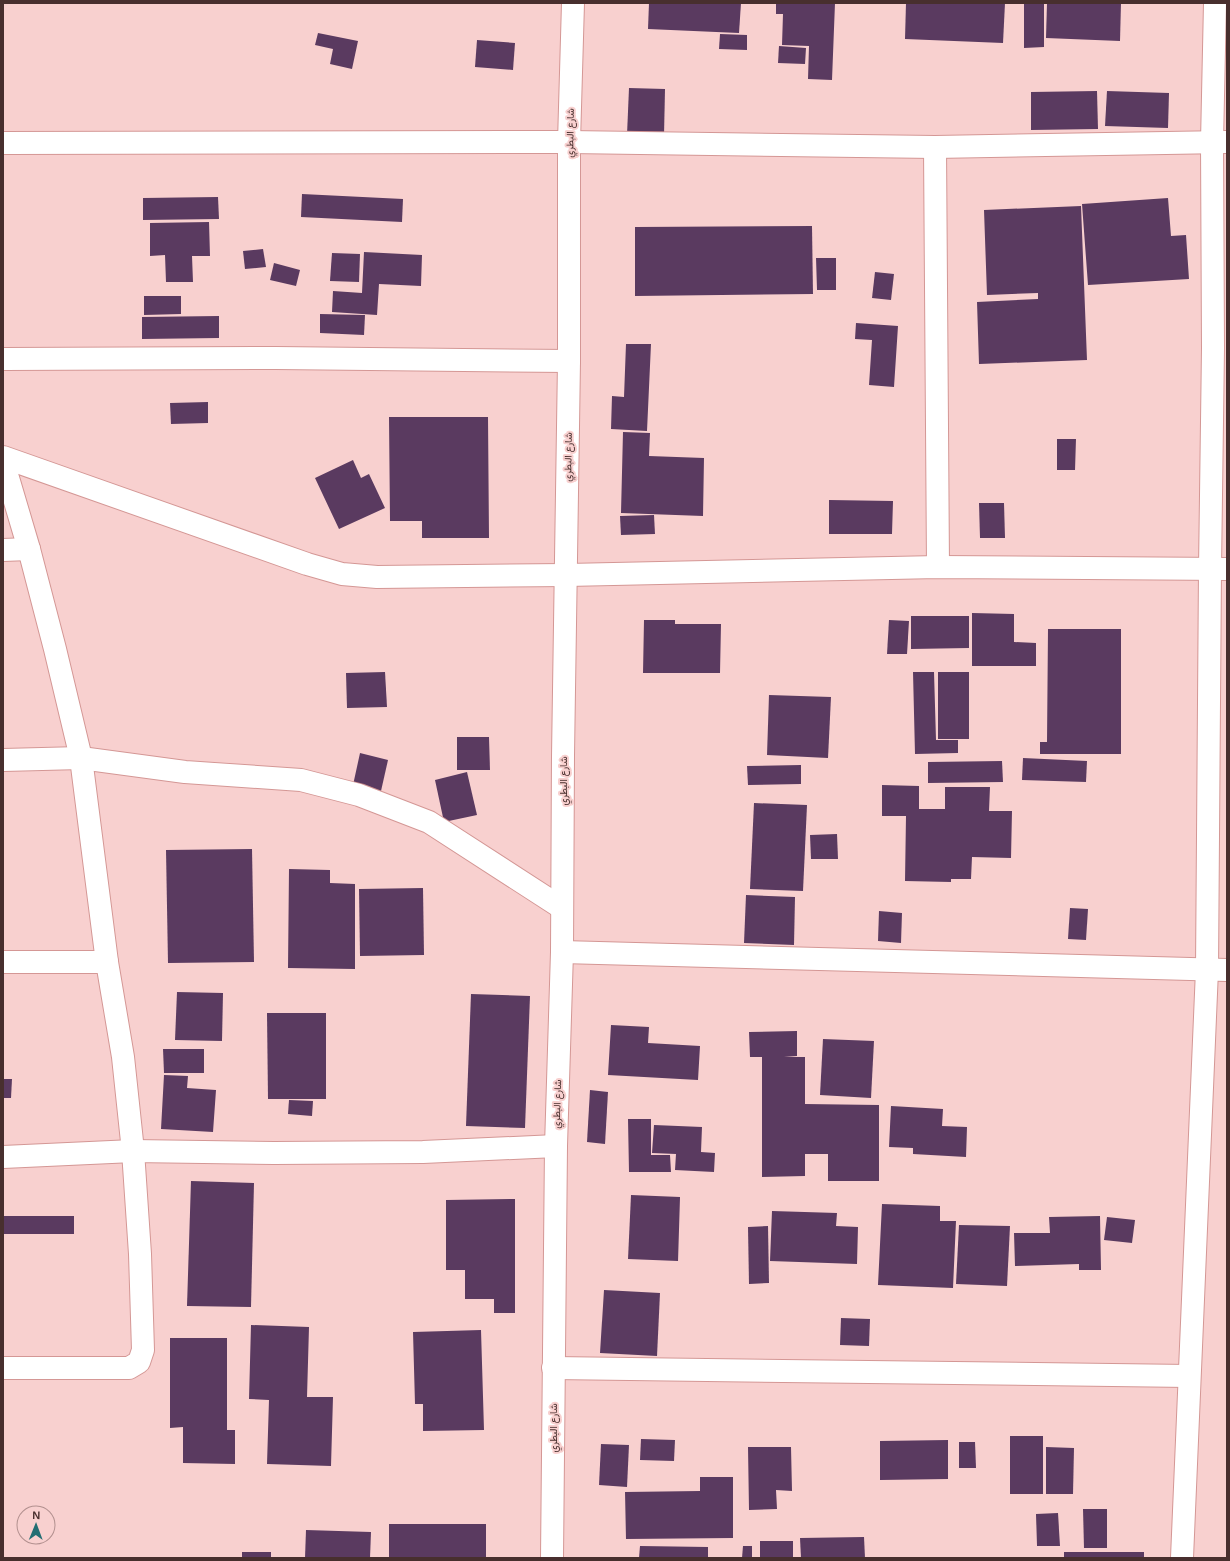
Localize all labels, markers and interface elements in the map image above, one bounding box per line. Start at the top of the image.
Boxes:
street label: شارع البطري [564,108,579,158]
street label: شارع البطري [562,432,577,482]
street label: شارع البطري [558,756,572,806]
street label: شارع البطري [551,1079,566,1129]
street label: شارع البطري [548,1403,562,1453]
north arrow [16,1505,56,1545]
text: N [32,1509,40,1521]

